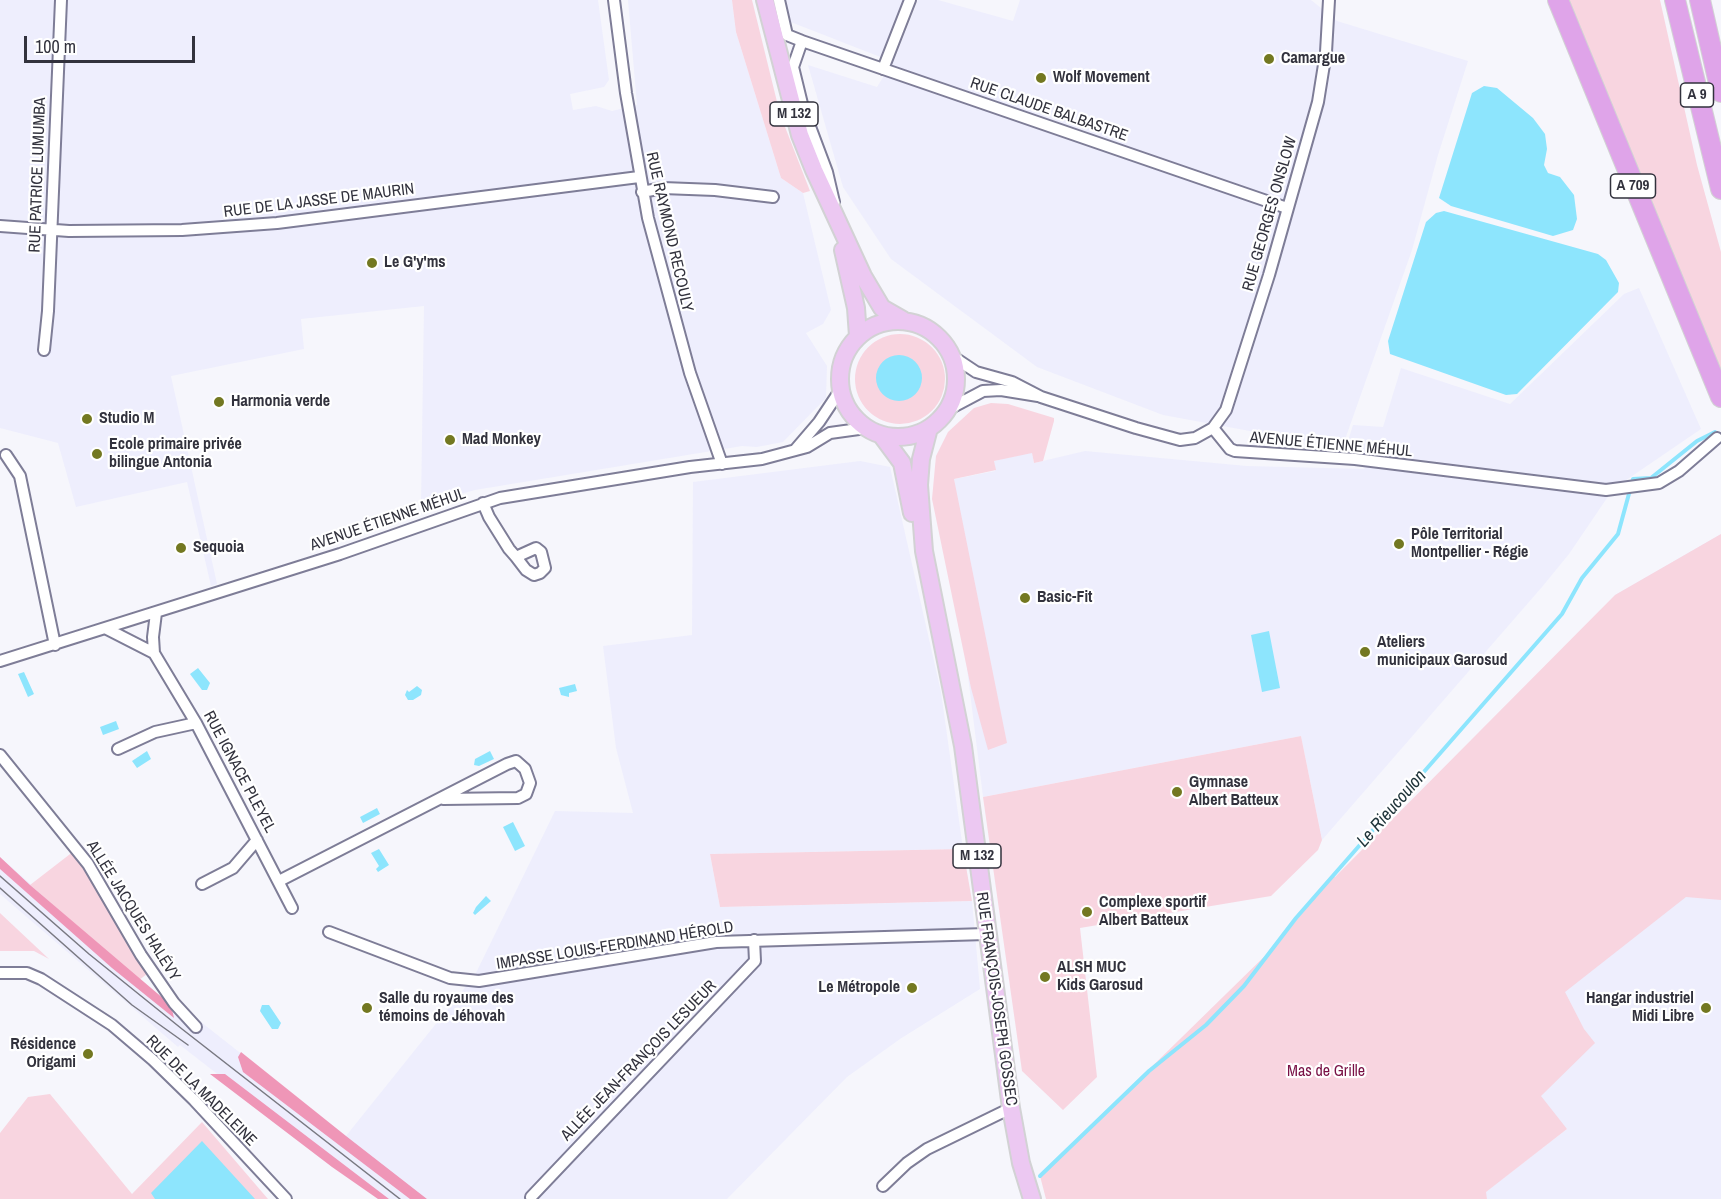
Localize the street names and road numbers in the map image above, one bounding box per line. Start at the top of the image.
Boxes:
street label: RUE CLAUDE BALBASTRE [968,74,1130,146]
road number: A 9 [1680,83,1714,107]
street label: RUE PATRICE LUMUMBA [26,97,50,253]
road number: M 132 [770,102,818,126]
street label: RUE GEORGES ONSLOW [1239,135,1301,293]
street label: RUE RAYMOND RECOULY [641,150,697,314]
road number: A 709 [1610,174,1656,198]
street label: RUE DE LA JASSE DE MAURIN [223,180,415,222]
street label: AVENUE ÉTIENNE MÉHUL [1249,428,1413,462]
street label: AVENUE ÉTIENNE MÉHUL [308,484,468,556]
street label: RUE IGNACE PLEYEL [199,708,279,836]
street label: ALLÉE JACQUES HALÉVY [82,837,184,985]
road number: M 132 [953,844,1001,868]
street label: RUE FRANÇOIS-JOSEPH GOSSEC [971,891,1021,1107]
street label: IMPASSE LOUIS-FERDINAND HÉROLD [495,918,735,974]
street label: ALLÉE JEAN-FRANÇOIS LESUEUR [557,977,721,1145]
street label: RUE DE LA MADELEINE [142,1032,260,1150]

